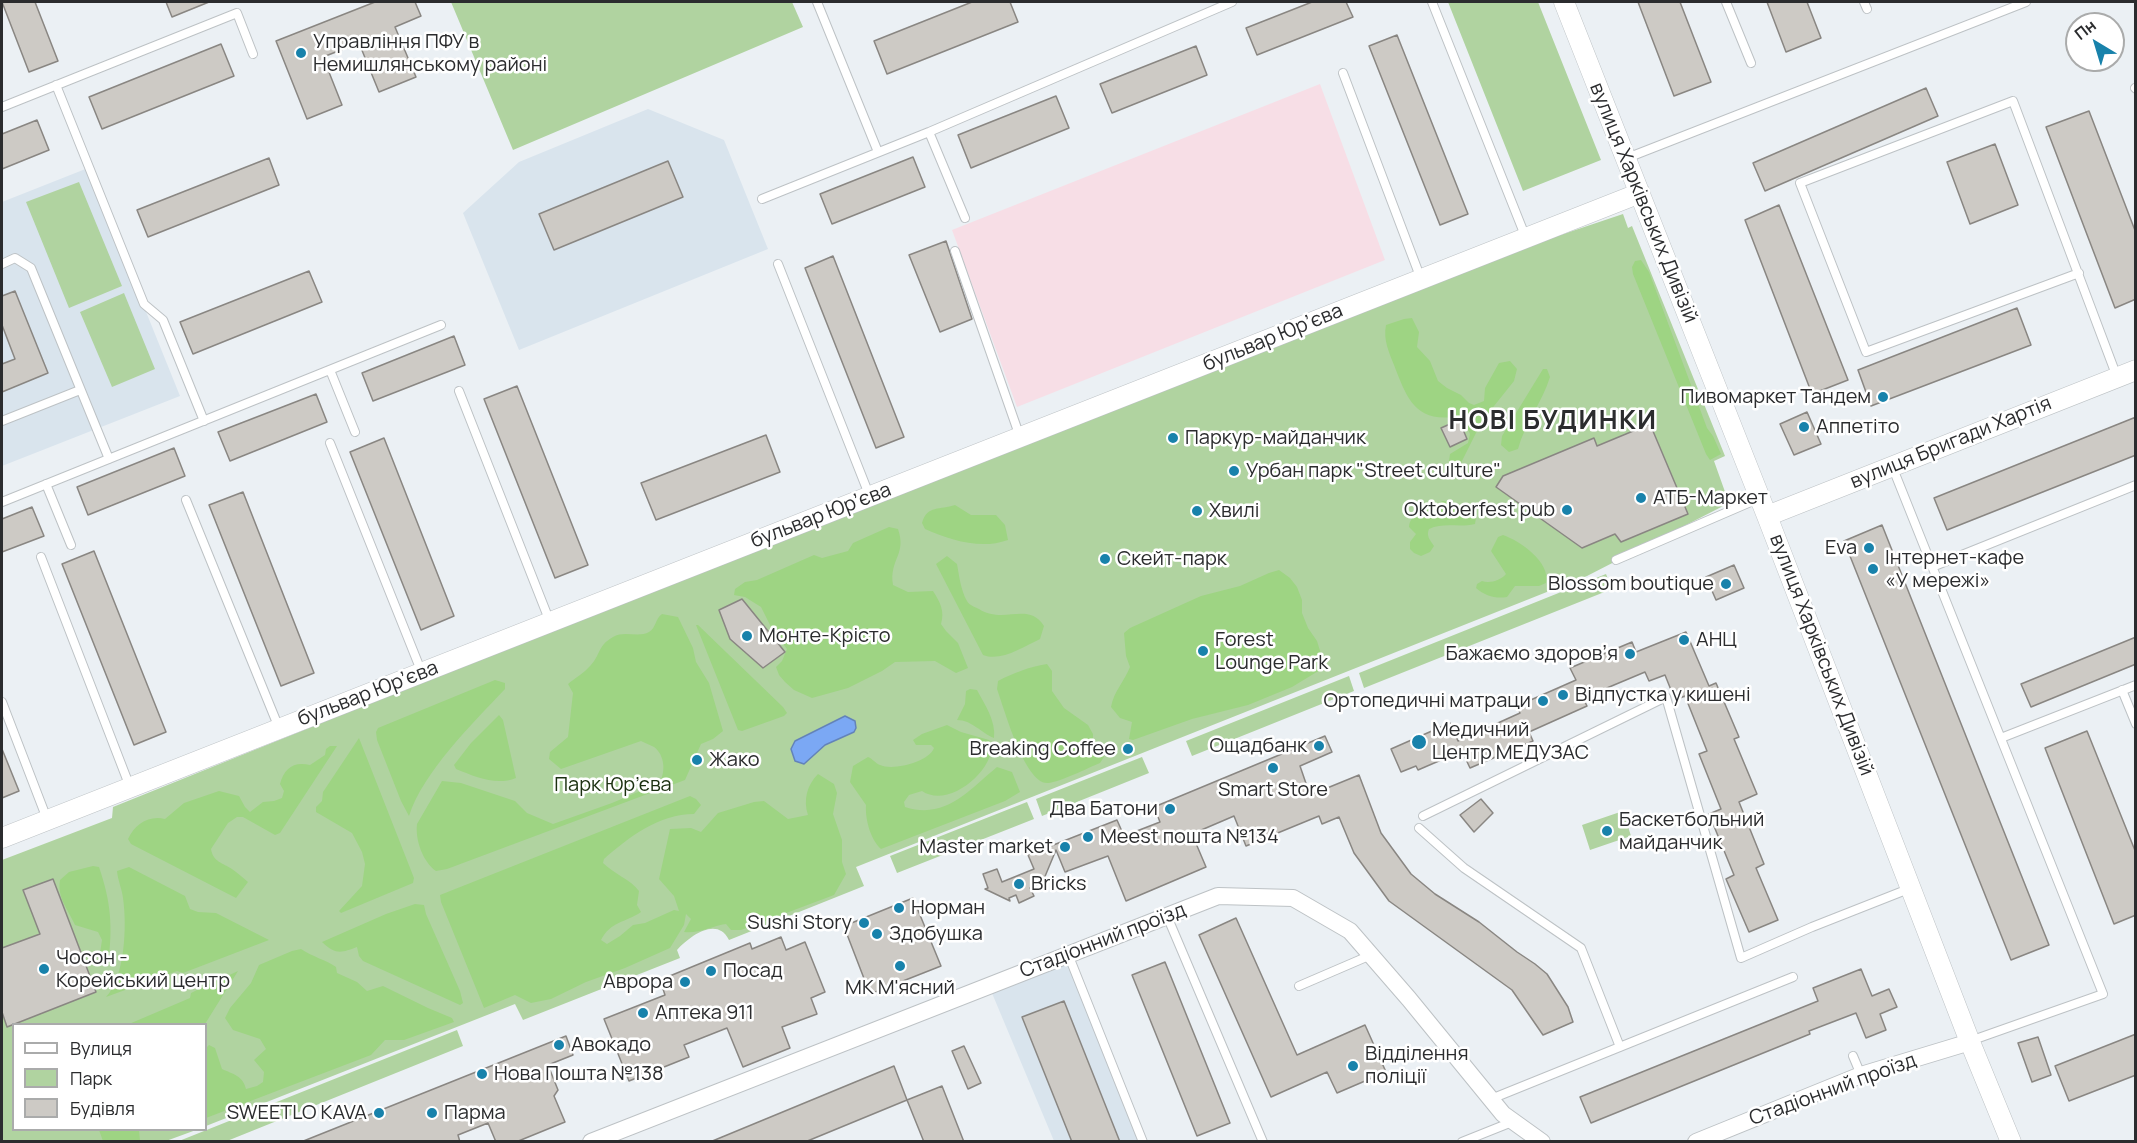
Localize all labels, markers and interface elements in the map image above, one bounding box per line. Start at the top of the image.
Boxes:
north arrow [2065,12,2125,72]
text: Пн [2070,14,2100,45]
place label: Управління ПФУ в Немишлянському районі [313,30,547,77]
marker: Управління ПФУ в Немишлянському районі [294,46,308,60]
street label: вулиця Харківських Дивізій [1584,79,1702,327]
street label: бульвар Юрʼєва [1200,299,1346,377]
place label: Пивомаркет Тандем [1681,385,1871,409]
marker: Пивомаркет Тандем [1876,390,1890,404]
street label: вулиця Бригади Хартія [1847,392,2055,494]
district label: НОВІ БУДИНКИ [1449,406,1657,438]
place label: Аппетіто [1816,415,1900,439]
marker: Аппетіто [1797,420,1811,434]
place label: Паркур-майданчик [1185,426,1366,450]
marker: Паркур-майданчик [1166,431,1180,445]
place label: Урбан парк "Street culture" [1246,459,1501,483]
marker: Урбан парк "Street culture" [1227,464,1241,478]
street label: бульвар Юрʼєва [747,478,895,554]
place label: АТБ-Маркет [1653,486,1768,510]
marker: АТБ-Маркет [1634,491,1648,505]
place label: Oktoberfest pub [1404,498,1555,522]
place label: Хвилі [1209,499,1259,523]
marker: Oktoberfest pub [1560,503,1574,517]
marker: Хвилі [1190,504,1204,518]
street label: вулиця Харківських Дивізій [1764,531,1878,779]
place label: Eva [1825,536,1857,560]
marker: Eva [1862,541,1876,555]
place label: Інтернет-кафе «У мережі» [1885,546,2024,593]
place label: Скейт-парк [1117,547,1227,571]
marker: Скейт-парк [1098,552,1112,566]
marker: Інтернет-кафе «У мережі» [1866,562,1880,576]
place label: Blossom boutique [1548,572,1714,596]
marker: Blossom boutique [1719,577,1733,591]
place label: Монте-Крісто [759,624,891,648]
place label: Forest Lounge Park [1215,628,1328,675]
place label: АНЦ [1696,628,1737,652]
marker: Монте-Крісто [740,629,754,643]
marker: АНЦ [1677,633,1691,647]
place label: Бажаємо здоровʼя [1446,642,1618,666]
marker: Forest Lounge Park [1196,644,1210,658]
marker: Бажаємо здоровʼя [1623,647,1637,661]
street label: бульвар Юрʼєва [294,656,442,732]
place label: Відпустка у кишені [1575,683,1751,707]
marker: Відпустка у кишені [1556,688,1570,702]
place label: Ортопедичні матраци [1323,689,1531,713]
marker: Ортопедичні матраци [1536,694,1550,708]
place label: Медичний Центр МЕДУЗАС [1432,718,1589,765]
marker: Медичний Центр МЕДУЗАС [1410,733,1428,751]
place label: Ощадбанк [1210,734,1307,758]
place label: Breaking Coffee [969,737,1116,761]
marker: Ощадбанк [1312,739,1326,753]
marker: Breaking Coffee [1121,742,1135,756]
place label: Жако [709,748,759,772]
marker: Жако [690,753,704,767]
marker: Smart Store [1266,761,1280,775]
park label: Парк Юр’єва [554,773,672,797]
place label: Smart Store [1218,778,1328,802]
place label: Два Батони [1049,797,1158,821]
marker: Два Батони [1163,802,1177,816]
place label: Баскетбольний майданчик [1619,808,1764,855]
marker: Баскетбольний майданчик [1600,824,1614,838]
place label: Meest пошта №134 [1100,825,1279,849]
marker: Meest пошта №134 [1081,830,1095,844]
place label: Master market [919,835,1053,859]
marker: Master market [1058,840,1072,854]
place label: Bricks [1031,872,1086,896]
marker: Bricks [1012,877,1026,891]
place label: Норман [911,896,985,920]
street label: Стадіонний проїзд [1017,898,1189,984]
marker: Норман [892,901,906,915]
place label: Sushi Story [747,911,852,935]
marker: Sushi Story [857,916,871,930]
place label: Здобушка [889,922,983,946]
marker: Здобушка [870,927,884,941]
place label: Чосон - Корейський центр [56,946,230,993]
place label: Посад [723,959,783,983]
marker: МК М'ясний [893,959,907,973]
marker: Чосон - Корейський центр [37,962,51,976]
marker: Посад [704,964,718,978]
place label: Аврора [603,970,673,994]
marker: Аврора [678,975,692,989]
place label: МК М'ясний [845,976,955,1000]
place label: Аптека 911 [655,1001,754,1025]
marker: Аптека 911 [636,1006,650,1020]
legend [12,1023,207,1131]
place label: Авокадо [571,1033,651,1057]
text: Вулиця [70,1036,132,1060]
marker: Авокадо [552,1038,566,1052]
place label: Відділення поліції [1365,1042,1468,1089]
street label: Стадіонний проїзд [1746,1049,1920,1131]
marker: Відділення поліції [1346,1059,1360,1073]
place label: Нова Пошта №138 [494,1062,664,1086]
text: Парк [70,1066,112,1090]
marker: Нова Пошта №138 [475,1067,489,1081]
text: Будівля [70,1096,135,1120]
place label: SWEETLO KAVA [227,1101,367,1125]
place label: Парма [444,1101,506,1125]
marker: SWEETLO KAVA [372,1106,386,1120]
marker: Парма [425,1106,439,1120]

